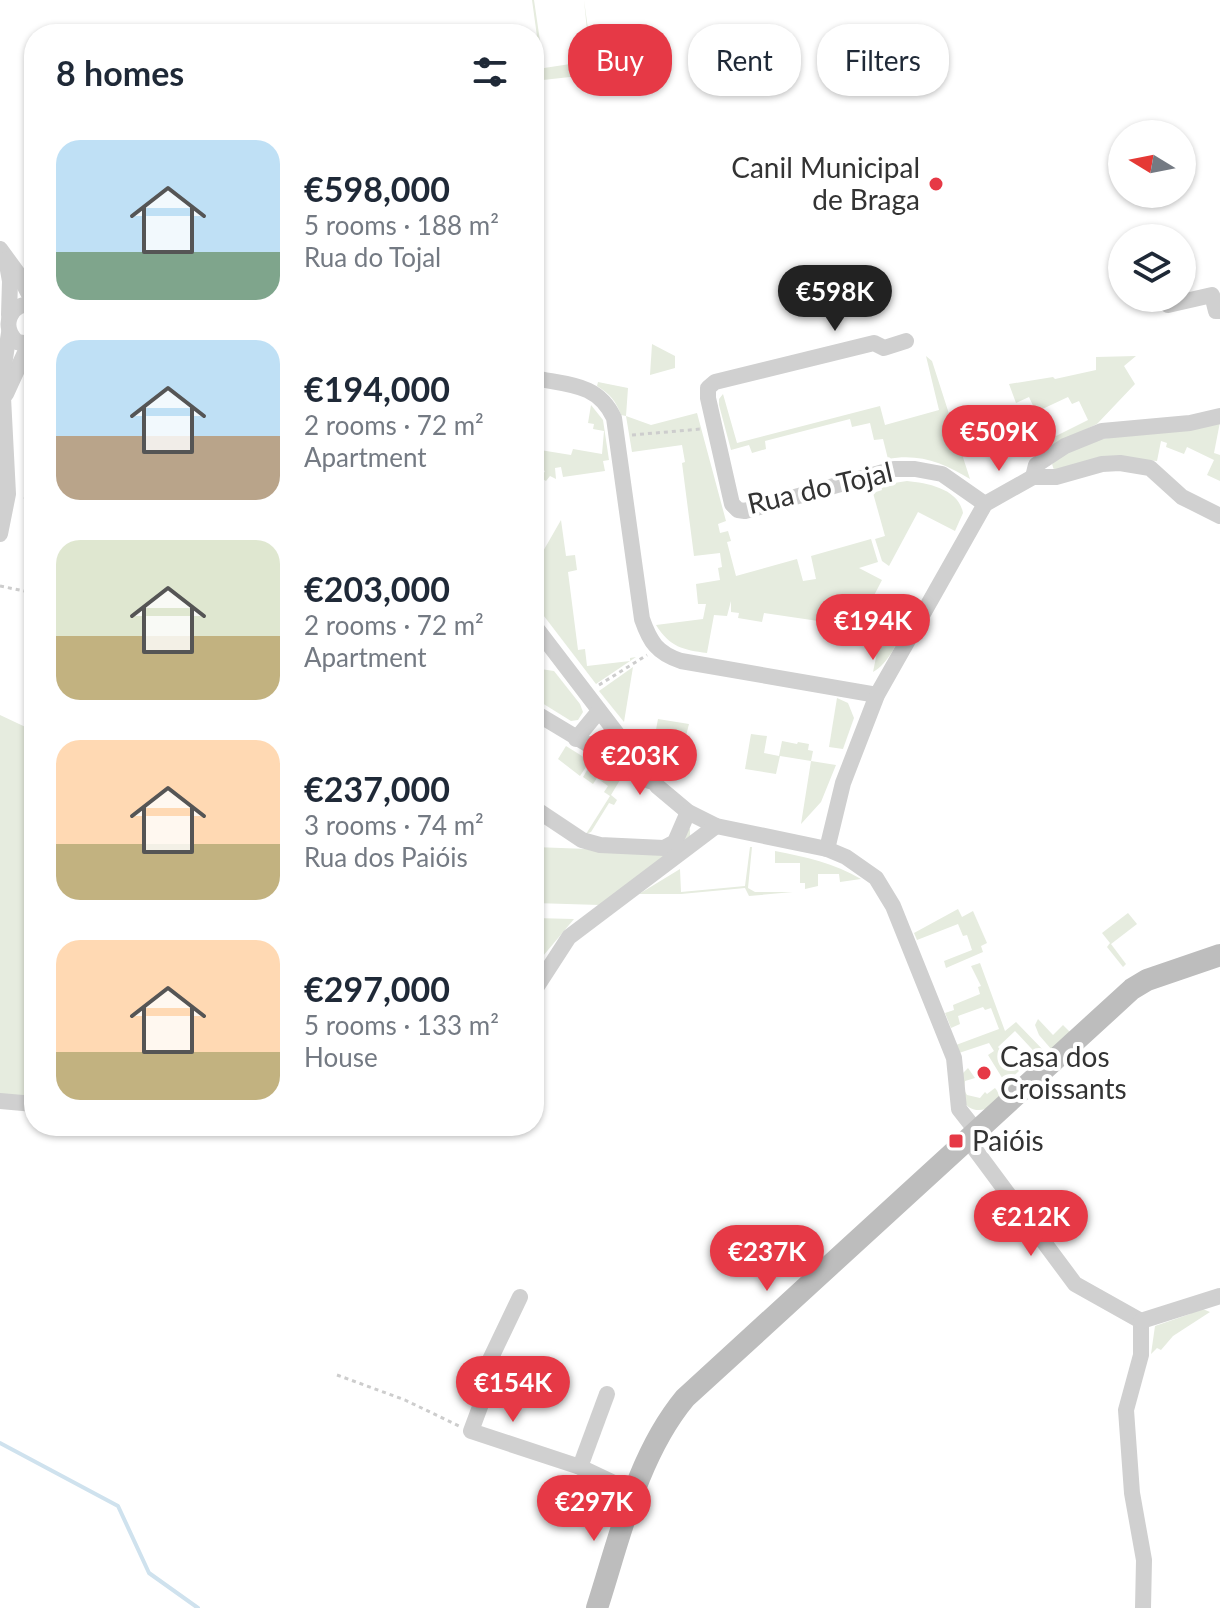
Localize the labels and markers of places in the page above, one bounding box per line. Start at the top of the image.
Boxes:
place label: Canil Municipal de Braga [731,150,920,216]
marker: Canil Municipal de Braga [927,175,945,193]
pin: €598K [779,265,891,333]
pin: €509K [943,405,1055,473]
pin: €194K [817,594,929,662]
pin: €203K [584,729,696,797]
place label: Casa dos Croissants [1000,1039,1127,1105]
marker: Casa dos Croissants [975,1064,993,1082]
place label: Paióis [972,1123,1044,1157]
marker: Paióis [947,1132,965,1150]
pin: €212K [975,1190,1087,1258]
pin: €237K [711,1225,823,1293]
pin: €154K [457,1356,569,1424]
pin: €297K [538,1475,650,1543]

